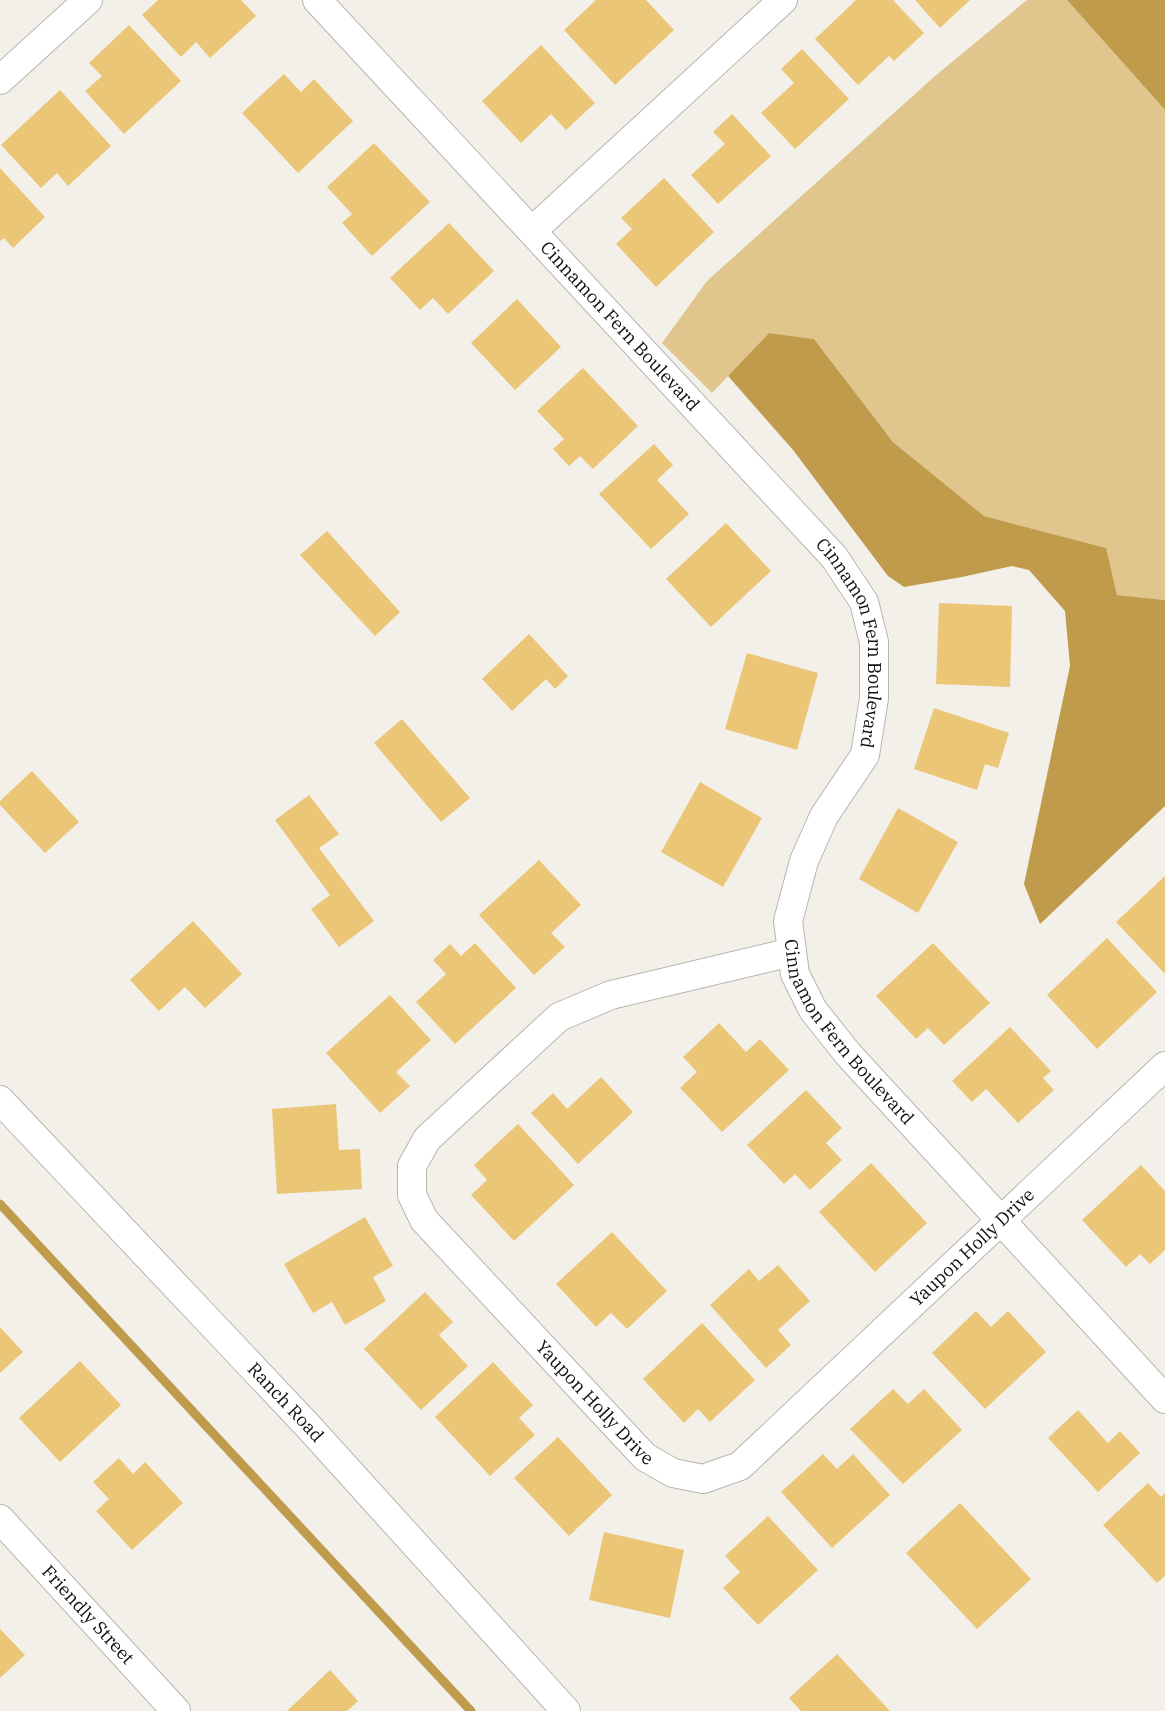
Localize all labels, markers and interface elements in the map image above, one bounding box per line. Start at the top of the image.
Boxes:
street label: Cinnamon Fern Boulevard [536,236,705,416]
street label: Cinnamon Fern Boulevard [811,533,886,750]
street label: Cinnamon Fern Boulevard [779,938,919,1129]
street label: Yaupon Holly Drive [905,1183,1039,1311]
street label: Yaupon Holly Drive [531,1335,657,1470]
street label: Ranch Road [243,1357,329,1447]
street label: Friendly Street [37,1560,139,1669]

